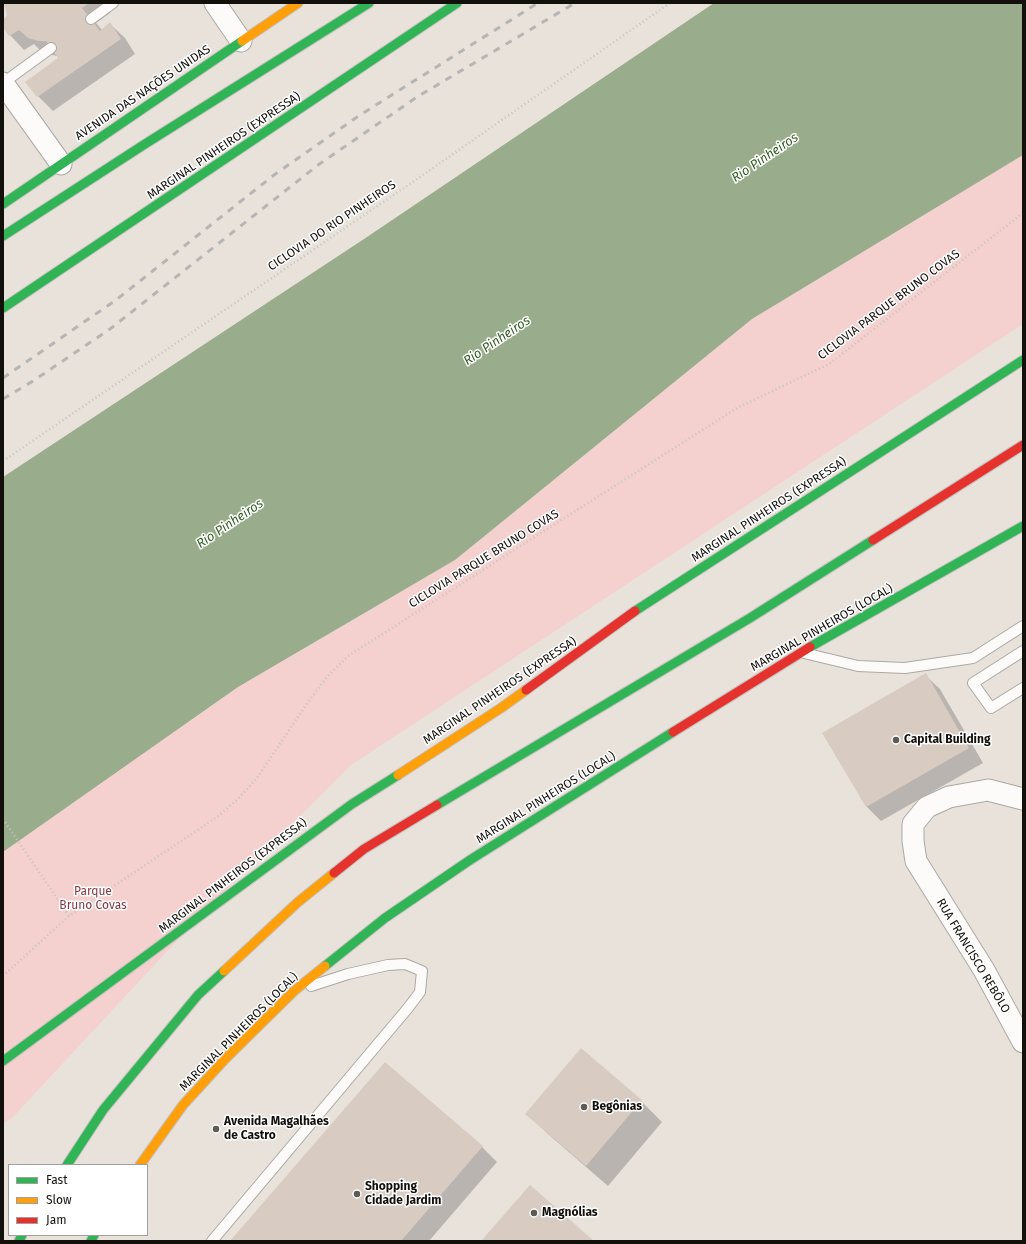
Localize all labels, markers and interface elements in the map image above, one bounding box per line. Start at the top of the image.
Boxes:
street label: AVENIDA DAS NAÇÕES UNIDAS [73,42,213,144]
street label: MARGINAL PINHEIROS (EXPRESSA) [145,89,303,203]
water label: Rio Pinheiros [729,130,801,186]
street label: CICLOVIA DO RIO PINHEIROS [265,178,399,274]
street label: CICLOVIA PARQUE BRUNO COVAS [815,247,963,363]
water label: Rio Pinheiros [461,313,533,369]
street label: MARGINAL PINHEIROS (EXPRESSA) [689,454,849,566]
water label: Rio Pinheiros [194,496,266,552]
street label: CICLOVIA PARQUE BRUNO COVAS [406,507,562,611]
street label: MARGINAL PINHEIROS (LOCAL) [748,581,896,675]
street label: MARGINAL PINHEIROS (EXPRESSA) [421,634,579,748]
place label: Capital Building [904,733,991,747]
marker: Capital Building [891,735,901,745]
street label: MARGINAL PINHEIROS (LOCAL) [474,749,618,847]
street label: MARGINAL PINHEIROS (EXPRESSA) [156,816,310,936]
park label: Parque Bruno Covas [59,885,127,913]
street label: RUA FRANCISCO REBÔLO [933,896,1013,1016]
street label: MARGINAL PINHEIROS (LOCAL) [177,970,301,1094]
place label: Begônias [592,1100,642,1114]
marker: Begônias [579,1102,589,1112]
place label: Avenida Magalhães de Castro [224,1115,329,1143]
marker: Avenida Magalhães de Castro [211,1124,221,1134]
legend [8,1164,148,1236]
text: Fast [46,1173,68,1187]
place label: Shopping Cidade Jardim [365,1180,441,1208]
marker: Shopping Cidade Jardim [352,1189,362,1199]
text: Slow [46,1193,72,1207]
place label: Magnólias [542,1206,598,1220]
marker: Magnólias [529,1208,539,1218]
text: Jam [46,1213,66,1227]

